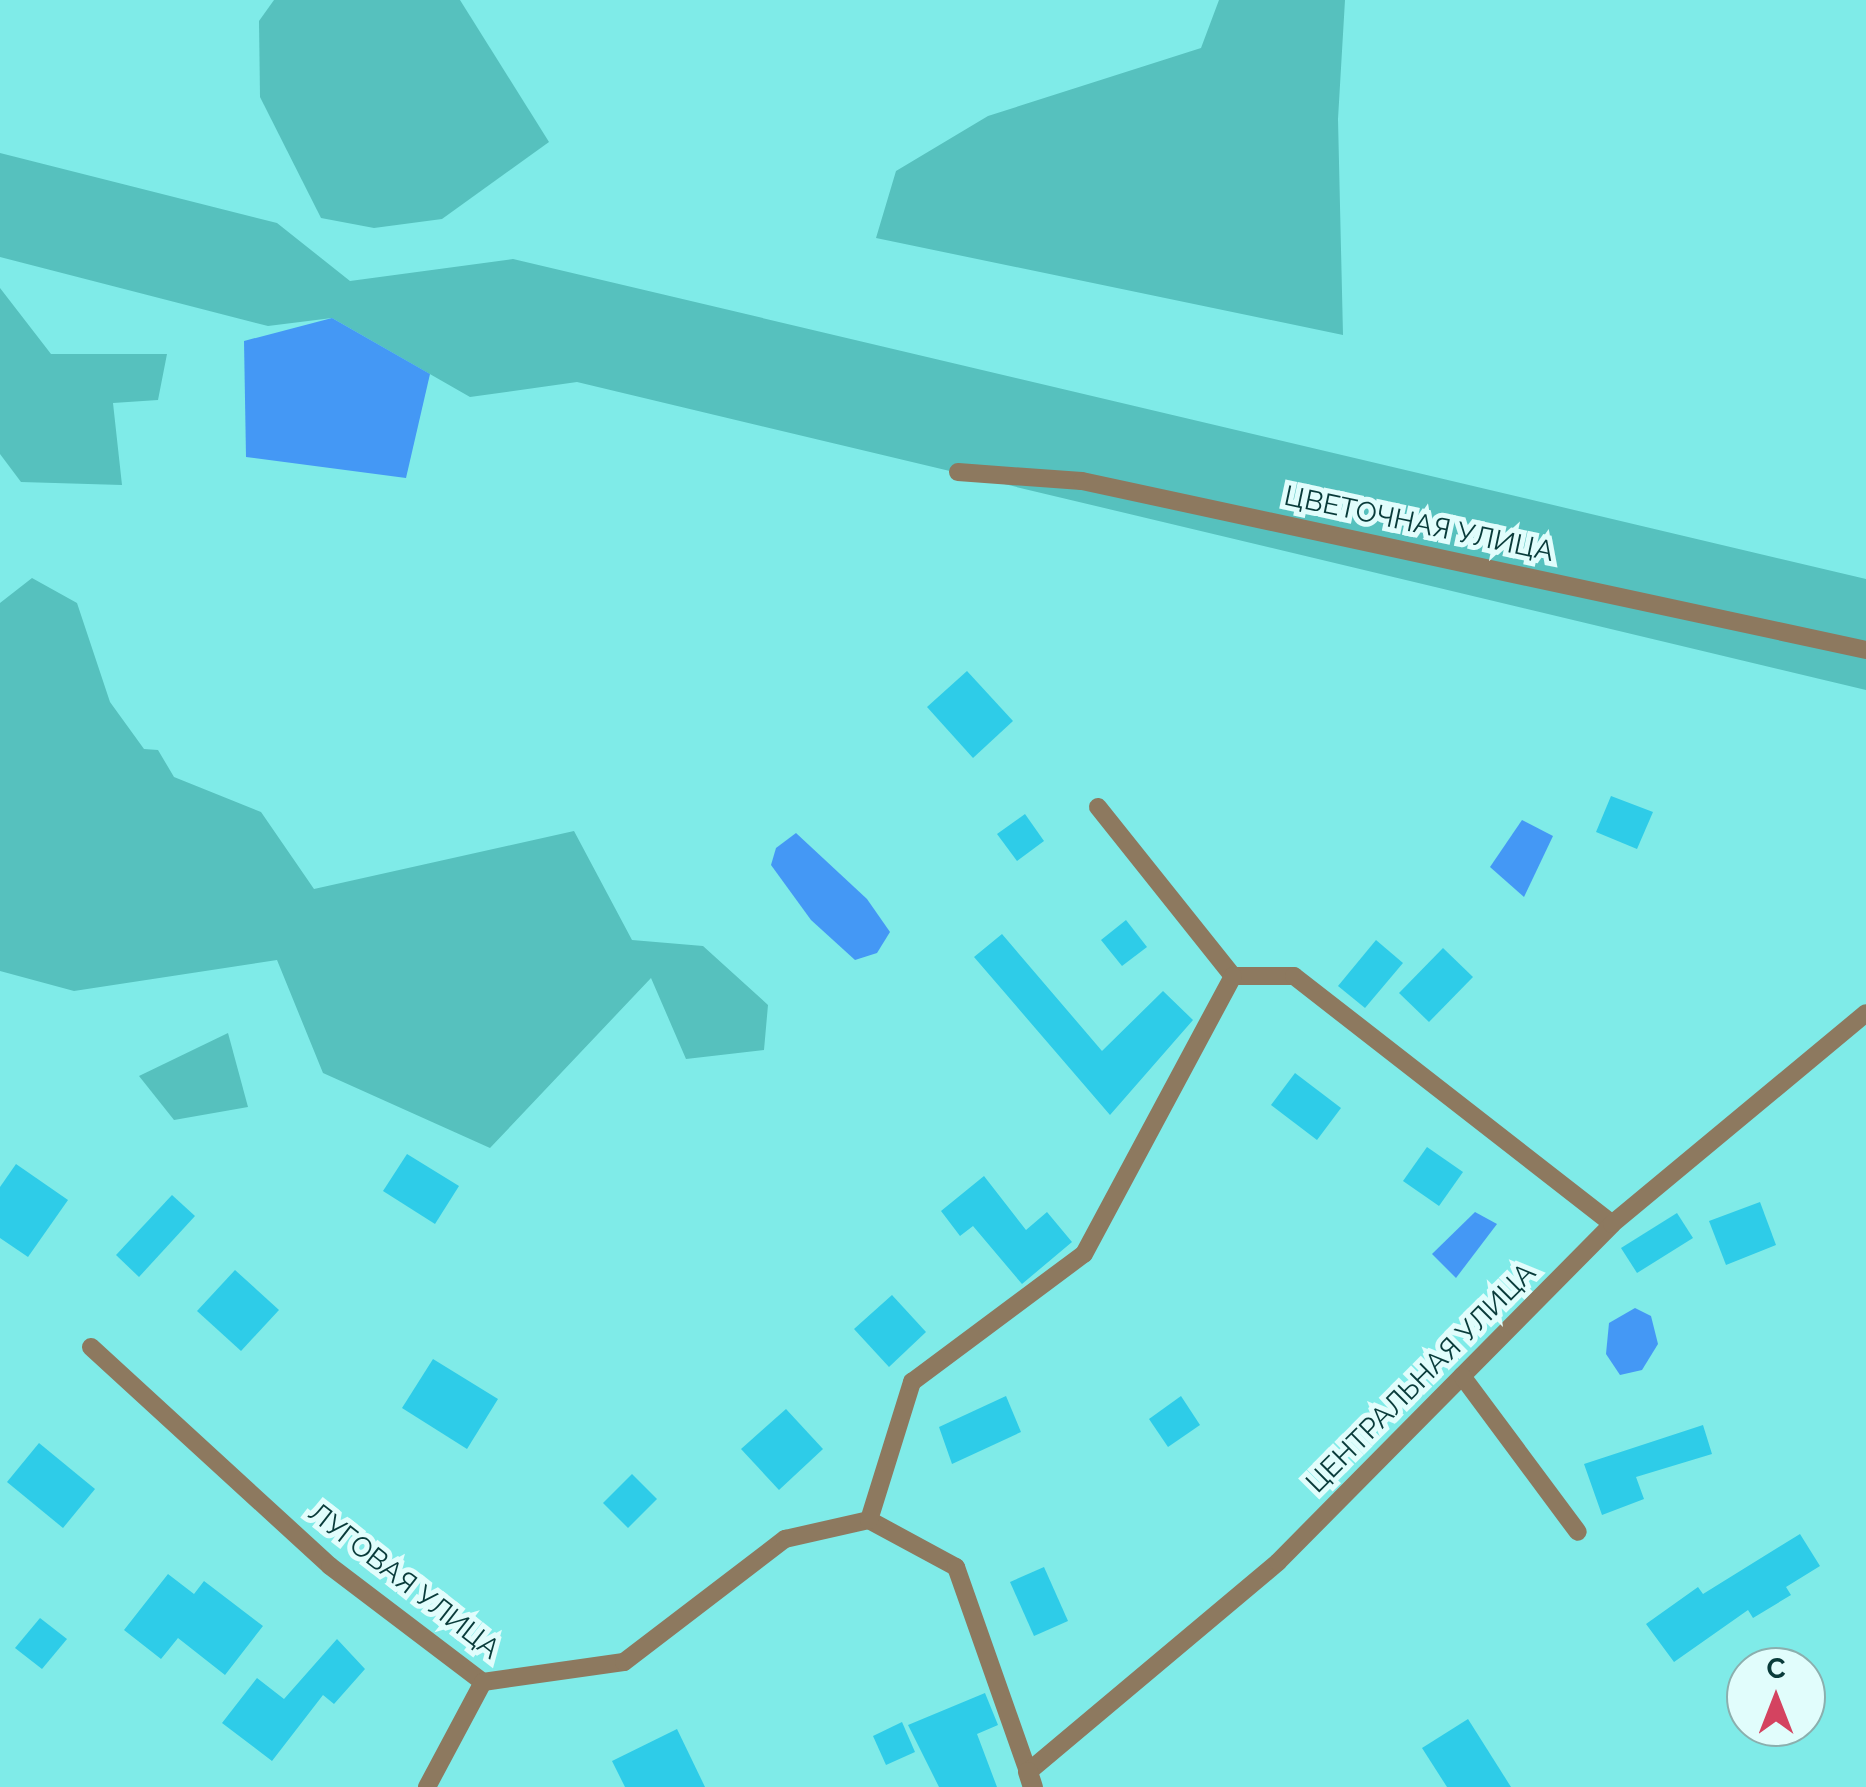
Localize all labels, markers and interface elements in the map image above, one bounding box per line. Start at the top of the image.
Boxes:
street label: ЦВЕТОЧНАЯ УЛИЦА [1281,479,1557,569]
street label: ЦЕНТРАЛЬНАЯ УЛИЦА [1299,1256,1543,1500]
street label: ЛУГОВАЯ УЛИЦА [302,1496,506,1666]
north arrow [1726,1647,1826,1747]
text: С [1766,1652,1786,1685]

